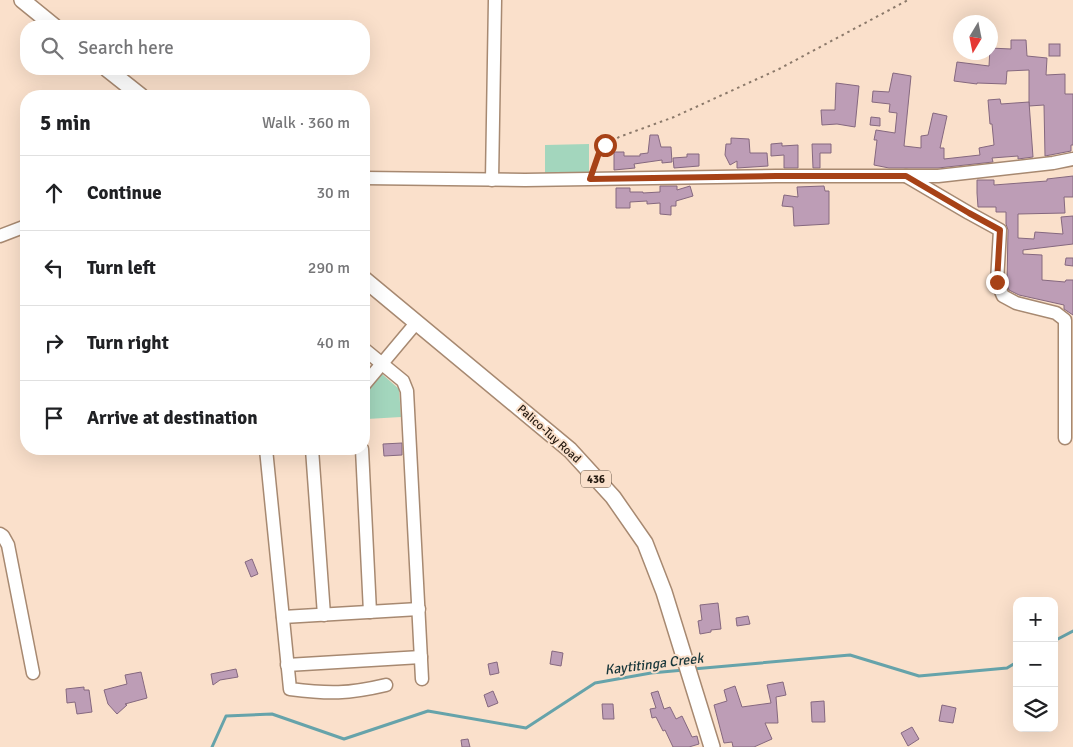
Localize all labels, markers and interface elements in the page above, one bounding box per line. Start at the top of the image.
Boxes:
north arrow [953,15,998,60]
search box [20,20,370,75]
icon: search [38,34,66,62]
text: Search here [78,36,174,60]
text: 5 min [40,110,91,136]
text: Walk · 360 m [262,113,350,133]
route start [594,134,617,157]
icon: ahead [40,179,68,207]
text: Continue [87,181,162,205]
text: 30 m [316,183,350,203]
icon: left [40,254,68,282]
text: Turn left [87,256,156,280]
text: 290 m [308,258,350,278]
route end [986,271,1009,294]
icon: right [40,329,68,357]
text: Turn right [87,331,169,355]
text: 40 m [316,333,350,353]
street label: Palico-Tuy Road [514,402,584,466]
icon: arrive [40,404,68,432]
text: Arrive at destination [87,406,258,430]
road number: 436 [581,470,611,488]
map controls [1013,597,1058,732]
button: + [1013,597,1058,642]
button: − [1013,642,1058,687]
water label: Kaytitinga Creek [604,649,706,678]
button: layers [1013,687,1058,732]

